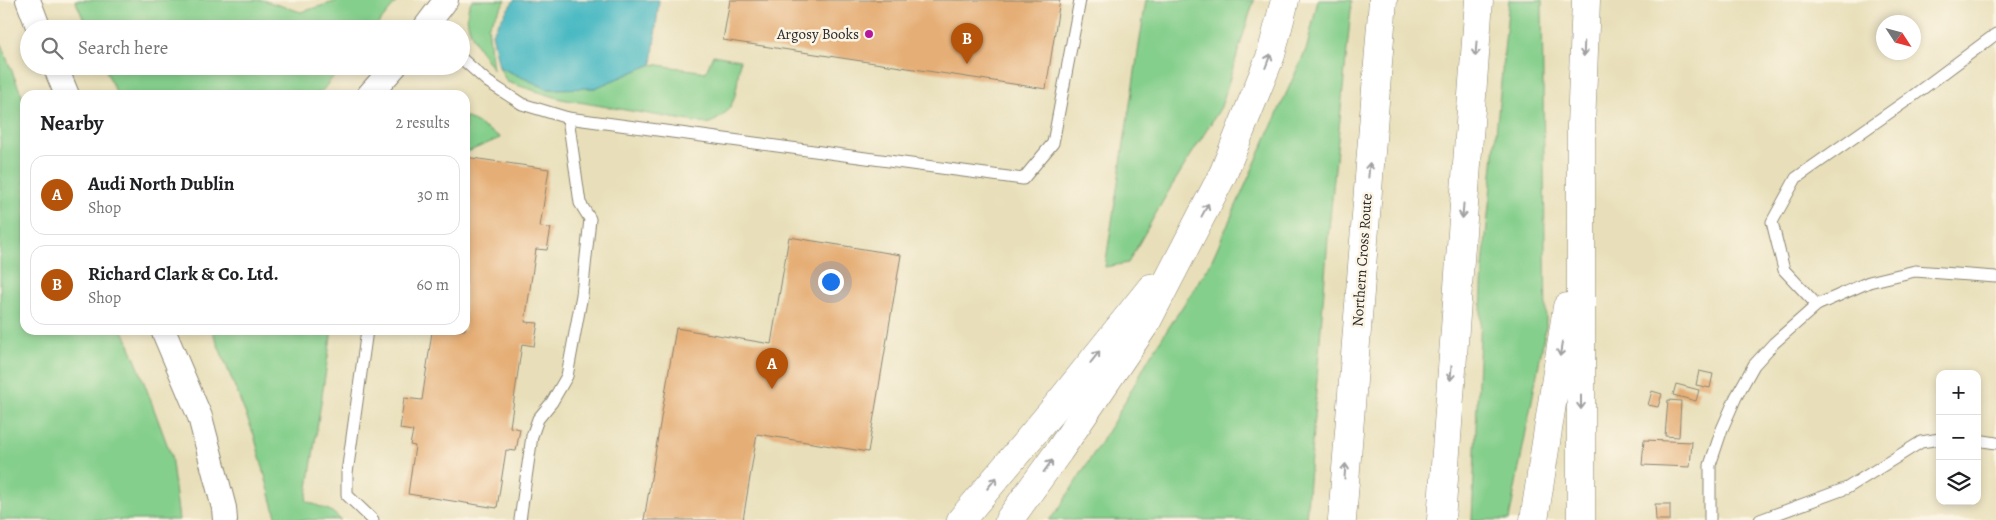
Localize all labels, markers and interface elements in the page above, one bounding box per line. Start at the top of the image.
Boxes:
north arrow [1876,15,1921,60]
search box [20,20,470,75]
pin: B [951,23,983,64]
place label: Argosy Books [776,24,859,44]
marker: Argosy Books [863,28,875,40]
icon: search [38,34,66,62]
text: Search here [78,35,168,61]
one-way arrow [1471,40,1480,56]
one-way arrow [1580,40,1589,56]
one-way arrow [1264,53,1273,69]
text: Nearby [40,109,103,137]
text: 2 results [395,112,450,134]
one-way arrow [1364,162,1374,178]
text: Audi North Dublin [88,171,234,197]
text: A [52,184,62,206]
text: 30 m [417,184,449,206]
street label: Northern Cross Route [1347,192,1377,327]
text: Shop [88,197,121,219]
one-way arrow [1459,202,1468,218]
one-way arrow [1201,203,1210,218]
text: Richard Clark & Co. Ltd. [88,261,279,287]
your location [818,269,844,295]
text: B [52,274,62,296]
text: 60 m [417,274,449,296]
text: Shop [88,287,121,309]
one-way arrow [1556,341,1566,357]
pin: A [756,348,788,389]
one-way arrow [1090,351,1101,364]
one-way arrow [1447,364,1456,380]
map controls [1936,370,1981,505]
button: + [1936,370,1981,415]
one-way arrow [1576,394,1586,410]
button: − [1936,415,1981,460]
one-way arrow [1042,460,1053,473]
button: layers [1936,460,1981,505]
one-way arrow [1341,464,1350,480]
one-way arrow [987,476,998,489]

